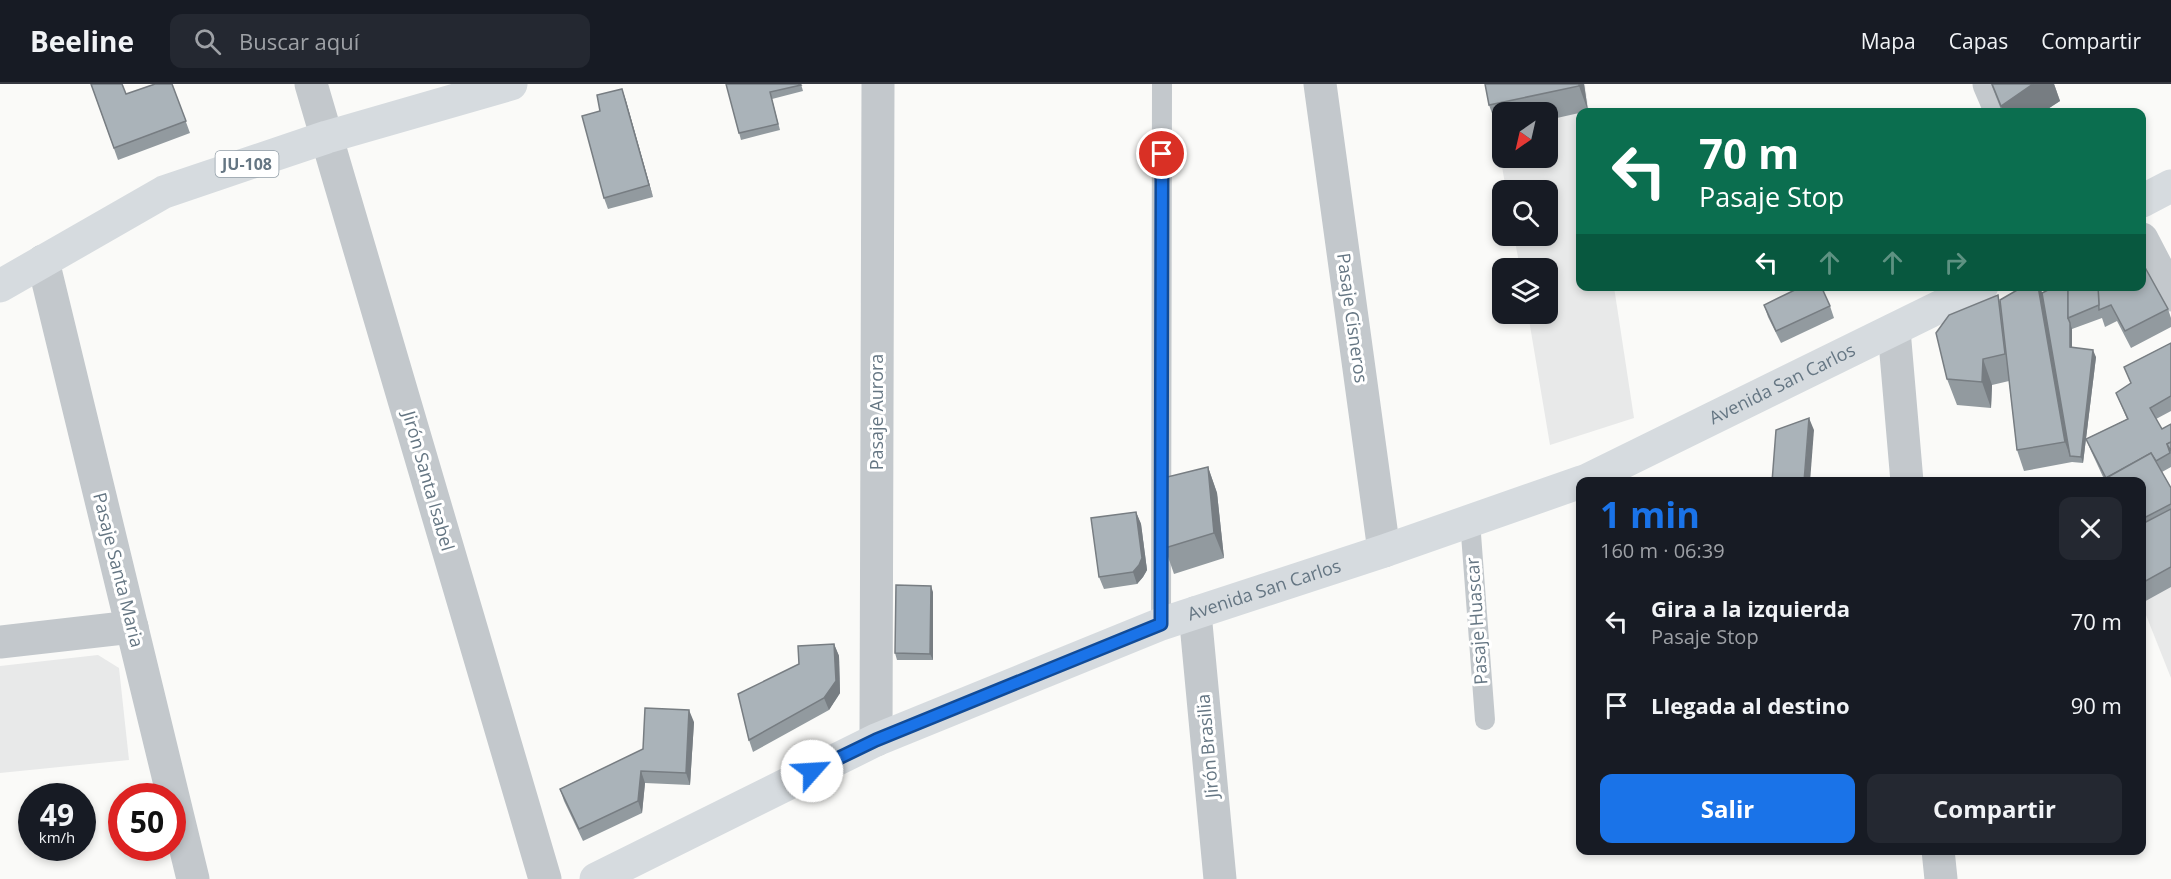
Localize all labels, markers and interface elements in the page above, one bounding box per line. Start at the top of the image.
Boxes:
search box [170,14,590,68]
text: Beeline [30,22,134,60]
icon: search [191,25,224,58]
text: Buscar aquí [239,26,359,56]
text: Mapa [1861,27,1916,55]
text: Capas [1949,27,2008,55]
text: Compartir [2041,27,2141,55]
north arrow [1492,102,1558,168]
map controls [1492,102,1558,324]
text: 70 m [1699,124,1799,181]
pin [1136,128,1187,179]
icon: left [1600,132,1678,210]
icon: arrive [1145,137,1178,170]
road number: JU-108 [216,151,278,177]
text: Pasaje Stop [1699,178,1844,215]
button: search [1492,180,1558,246]
icon: left [1750,246,1783,279]
icon: ahead [1813,246,1846,279]
icon: ahead [1876,246,1909,279]
icon: right [1939,246,1972,279]
street label: Pasaje Cisneros [1332,251,1374,384]
button: layers [1492,258,1558,324]
street label: Avenida San Carlos [1705,337,1859,429]
street label: Pasaje Aurora [864,354,888,470]
street label: Jirón Santa Isabel [397,406,460,554]
street label: Pasaje Santa Maria [88,490,150,650]
text: 1 min [1600,490,1700,539]
button: close [2059,497,2122,560]
text: 160 m · 06:39 [1600,537,1725,564]
street label: Avenida San Carlos [1184,553,1344,626]
street label: Pasaje Huascar [1460,556,1492,686]
text: Gira a la izquierda [1651,593,1850,623]
icon: left [1600,605,1633,638]
text: 70 m [2071,606,2122,636]
text: Pasaje Stop [1651,623,1759,650]
icon: arrive [1600,689,1633,722]
text: Llegada al destino [1651,690,1850,720]
text: 90 m [2071,690,2122,720]
street label: Jirón Brasilia [1190,693,1224,801]
position arrow [780,739,844,803]
button: Salir [1600,774,1855,843]
button: Compartir [1867,774,2122,843]
speed limit sign: 50 [108,783,186,861]
text: 49 [40,794,74,835]
text: km/h [39,827,75,847]

